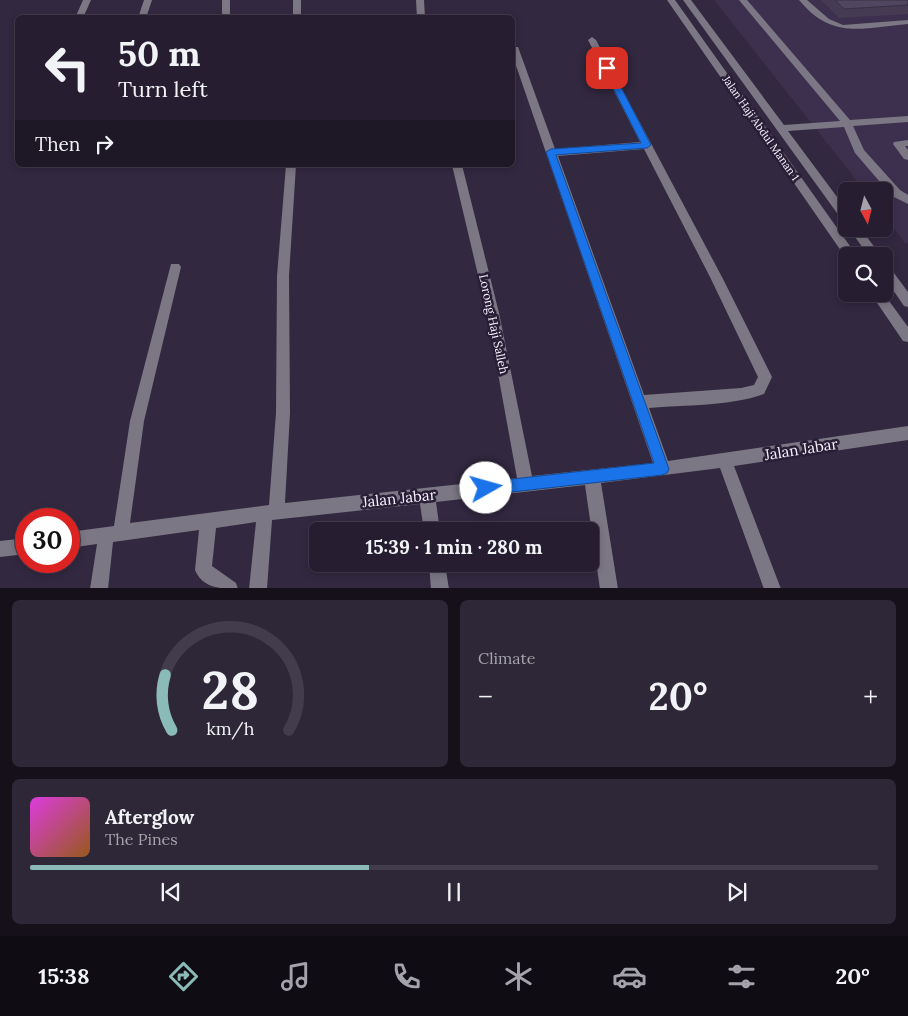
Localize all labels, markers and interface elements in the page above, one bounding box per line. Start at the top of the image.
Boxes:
text: 50 m [118,31,201,76]
icon: left [35,35,100,100]
pin [586,47,628,89]
icon: arrive [593,54,621,82]
street label: Jalan Haji Abdul Manan 1 [719,72,803,183]
text: Turn left [118,75,208,103]
icon: right [90,130,118,158]
text: Then [35,132,80,156]
north arrow [838,182,892,238]
map controls [838,182,893,302]
button: search [838,247,893,302]
street label: Lorong Haji Salleh [476,273,512,375]
street label: Jalan Jabar [762,434,840,464]
position arrow [459,461,511,513]
street label: Jalan Jabar [360,485,437,511]
speed limit sign: 30 [15,508,80,573]
text: 15:39 · 1 min · 280 m [366,535,542,559]
text: Climate [478,648,535,668]
text: 28 [201,657,259,723]
text: 20° [649,672,707,720]
text: − [478,679,493,715]
text: + [863,679,878,715]
text: km/h [206,717,254,740]
text: Afterglow [105,805,194,829]
text: The Pines [105,829,178,849]
icon: previous [157,878,185,906]
icon: pause [440,878,468,906]
icon: next [723,878,751,906]
icon: directions [166,959,201,994]
icon: music [278,959,313,994]
icon: phone [389,959,424,994]
icon: climate [501,959,536,994]
icon: car [612,959,647,994]
icon: filters [724,959,759,994]
text: 15:38 [38,962,90,990]
text: 20° [836,962,870,990]

